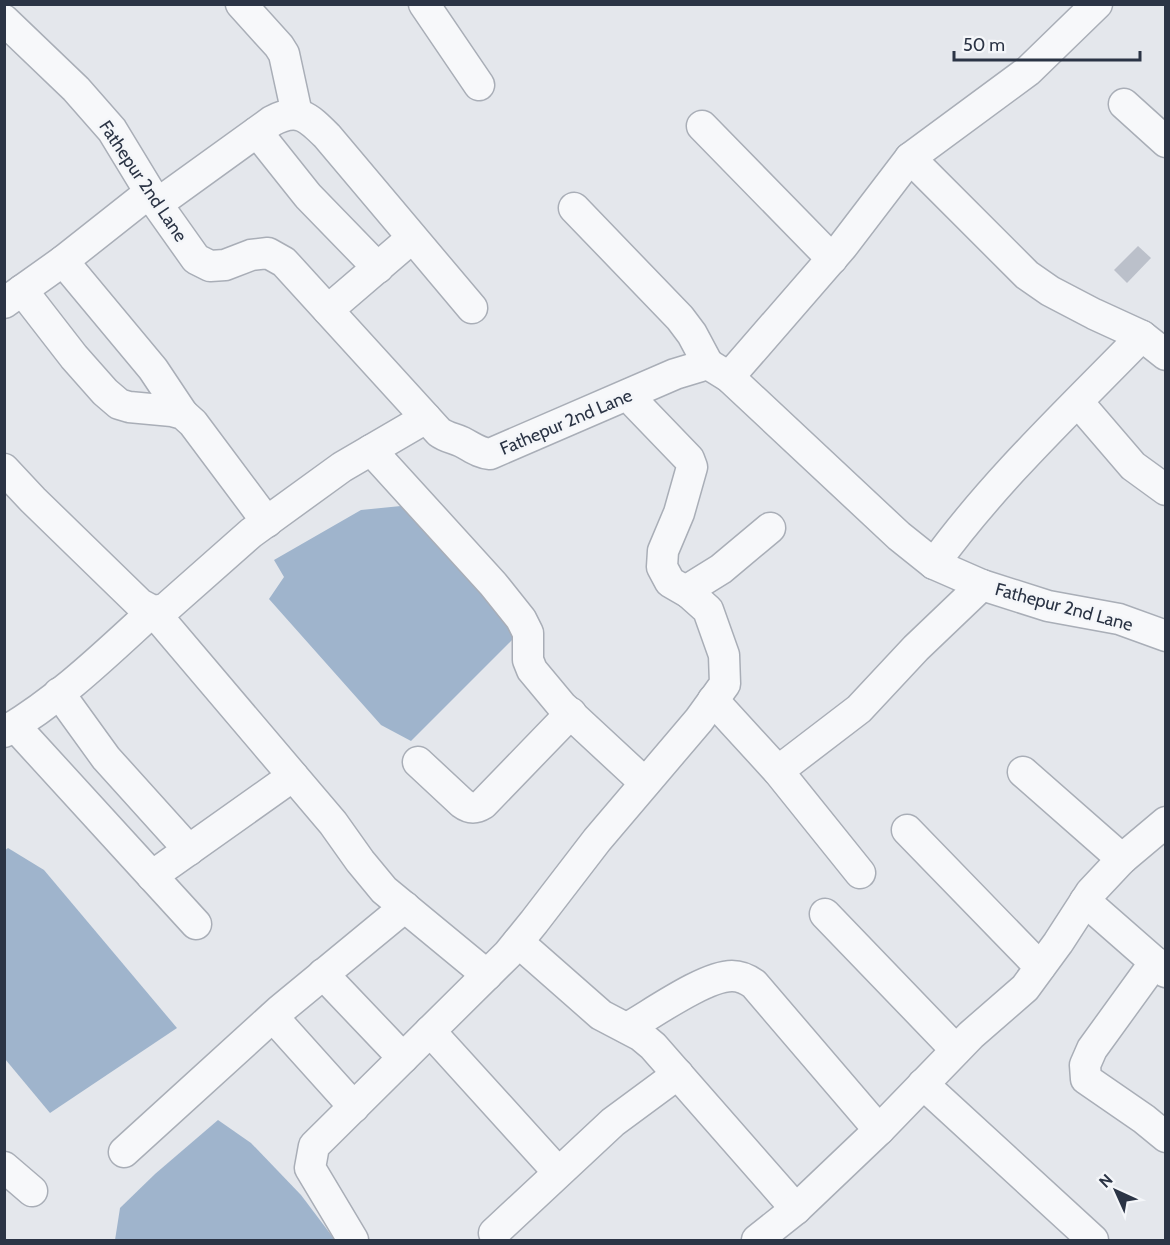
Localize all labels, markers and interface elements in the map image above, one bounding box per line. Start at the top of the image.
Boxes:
scale bar [954,24,1140,62]
text: 50 m [963,34,1005,56]
street label: Fathepur 2nd Lane [94,116,192,246]
street label: Fathepur 2nd Lane [497,384,635,460]
street label: Fathepur 2nd Lane [993,578,1135,636]
north arrow [1086,1161,1146,1221]
text: N [1095,1170,1116,1191]

